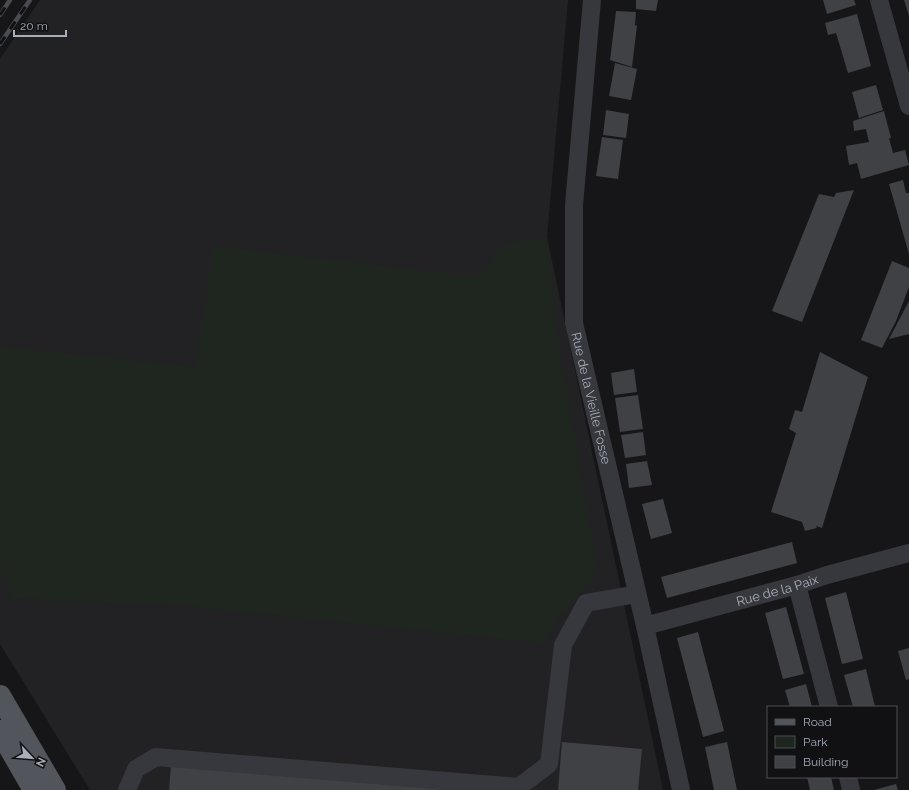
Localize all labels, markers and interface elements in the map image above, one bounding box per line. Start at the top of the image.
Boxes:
scale bar [14,12,66,38]
text: 20 m [20,19,48,33]
street label: Rue de la Vieille Fosse [569,331,614,466]
street label: Rue de la Paix [734,571,821,609]
legend [767,706,897,778]
text: Road [803,715,832,729]
text: Park [803,735,828,749]
north arrow [12,738,52,778]
text: Building [803,755,849,769]
text: N [33,756,48,769]

